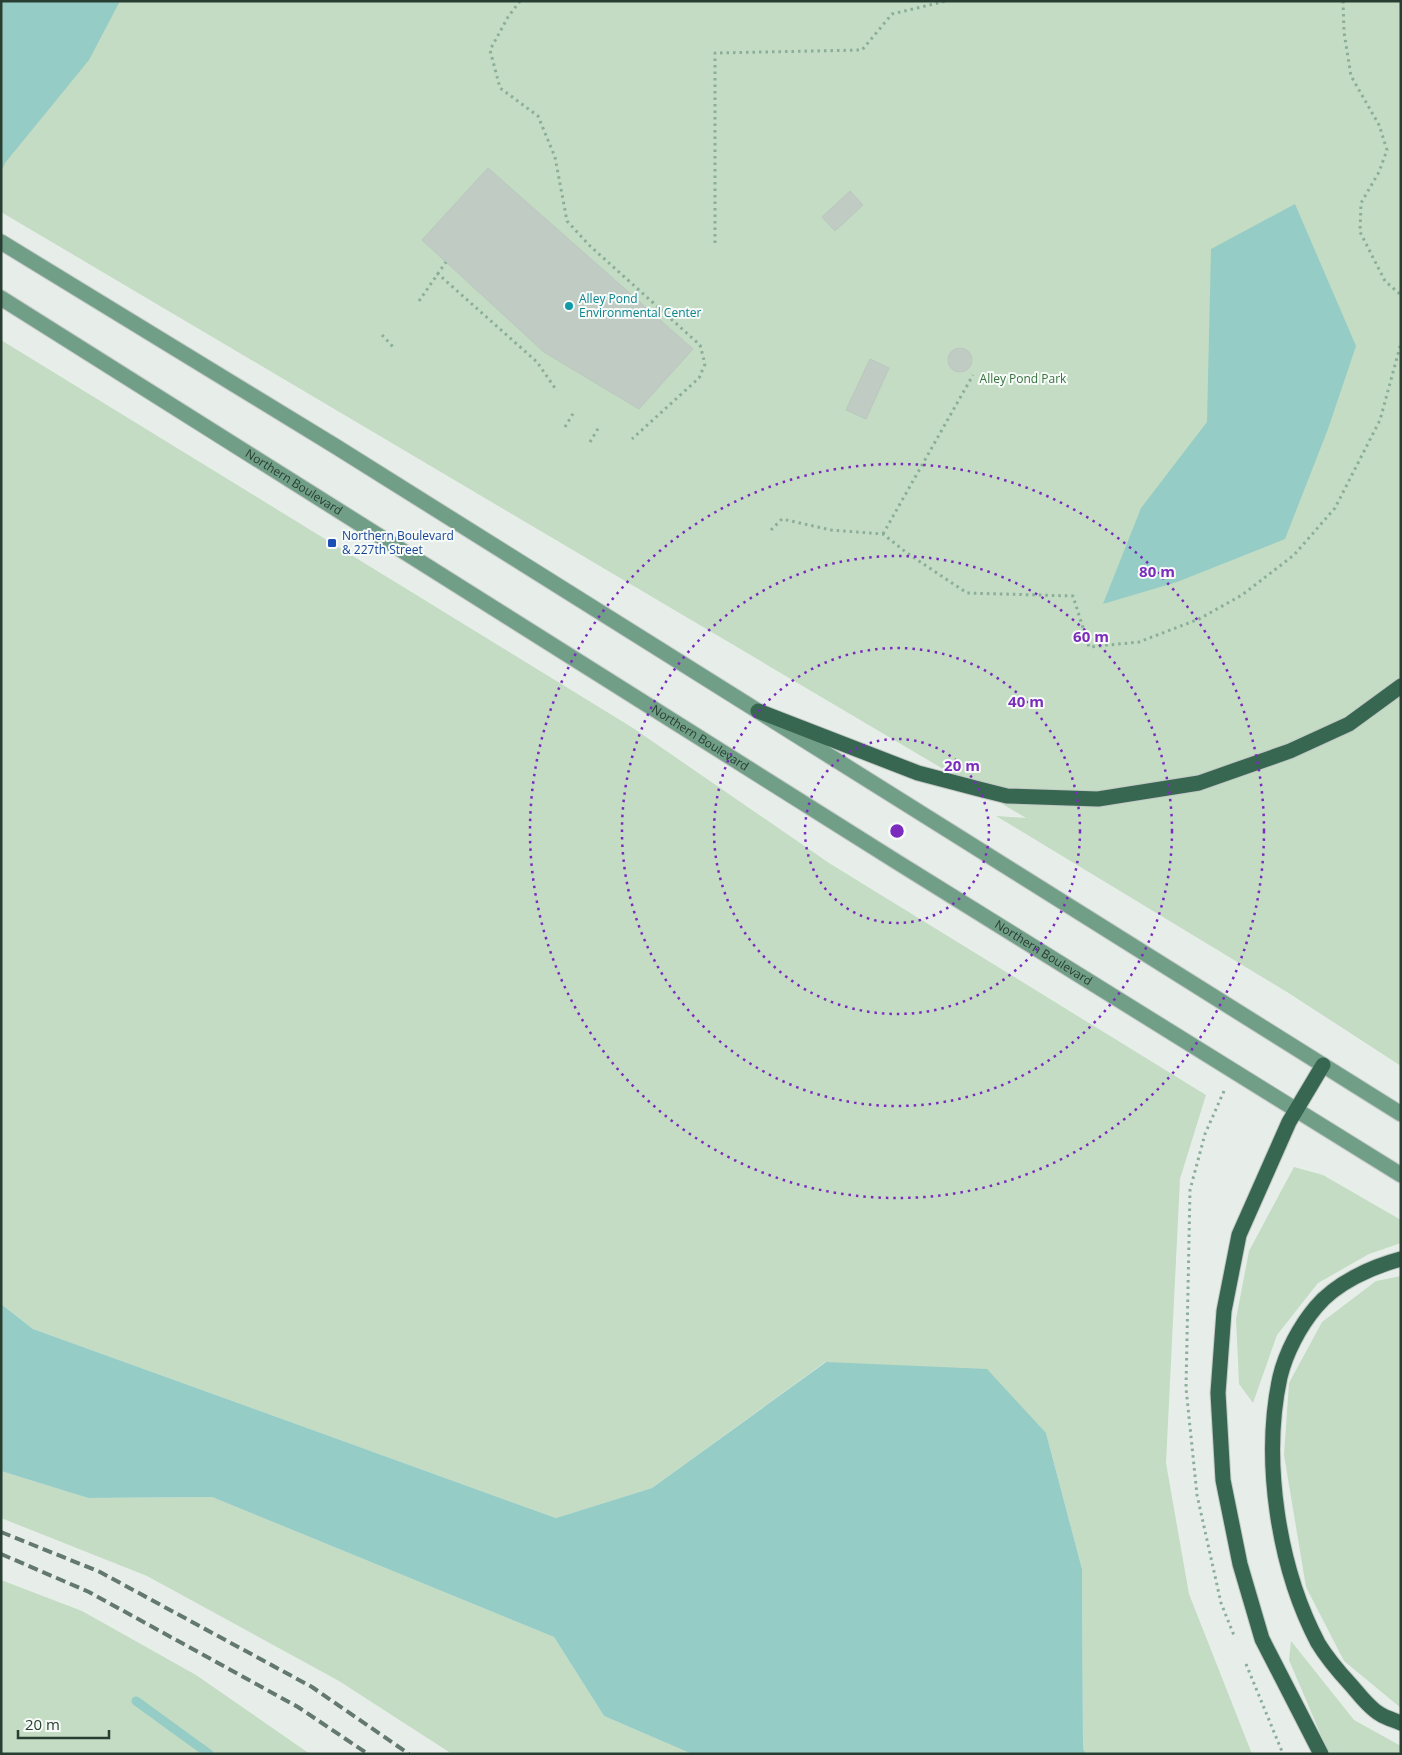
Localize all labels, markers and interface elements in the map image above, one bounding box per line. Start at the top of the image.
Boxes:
place label: Alley Pond Environmental Center [579,290,702,321]
marker: Alley Pond Environmental Center [563,300,575,312]
park label: Alley Pond Park [980,370,1067,387]
street label: Northern Boulevard [242,445,346,519]
place label: Northern Boulevard & 227th Street [342,527,454,558]
marker: Northern Boulevard & 227th Street [326,537,338,549]
text: 80 m [1139,561,1175,581]
text: 60 m [1073,626,1109,646]
text: 40 m [1008,691,1044,711]
street label: Northern Boulevard [648,701,752,775]
text: 20 m [944,755,980,775]
centre of rings [888,822,906,840]
street label: Northern Boulevard [992,916,1096,989]
scale bar [18,1708,109,1740]
text: 20 m [25,1714,60,1734]

